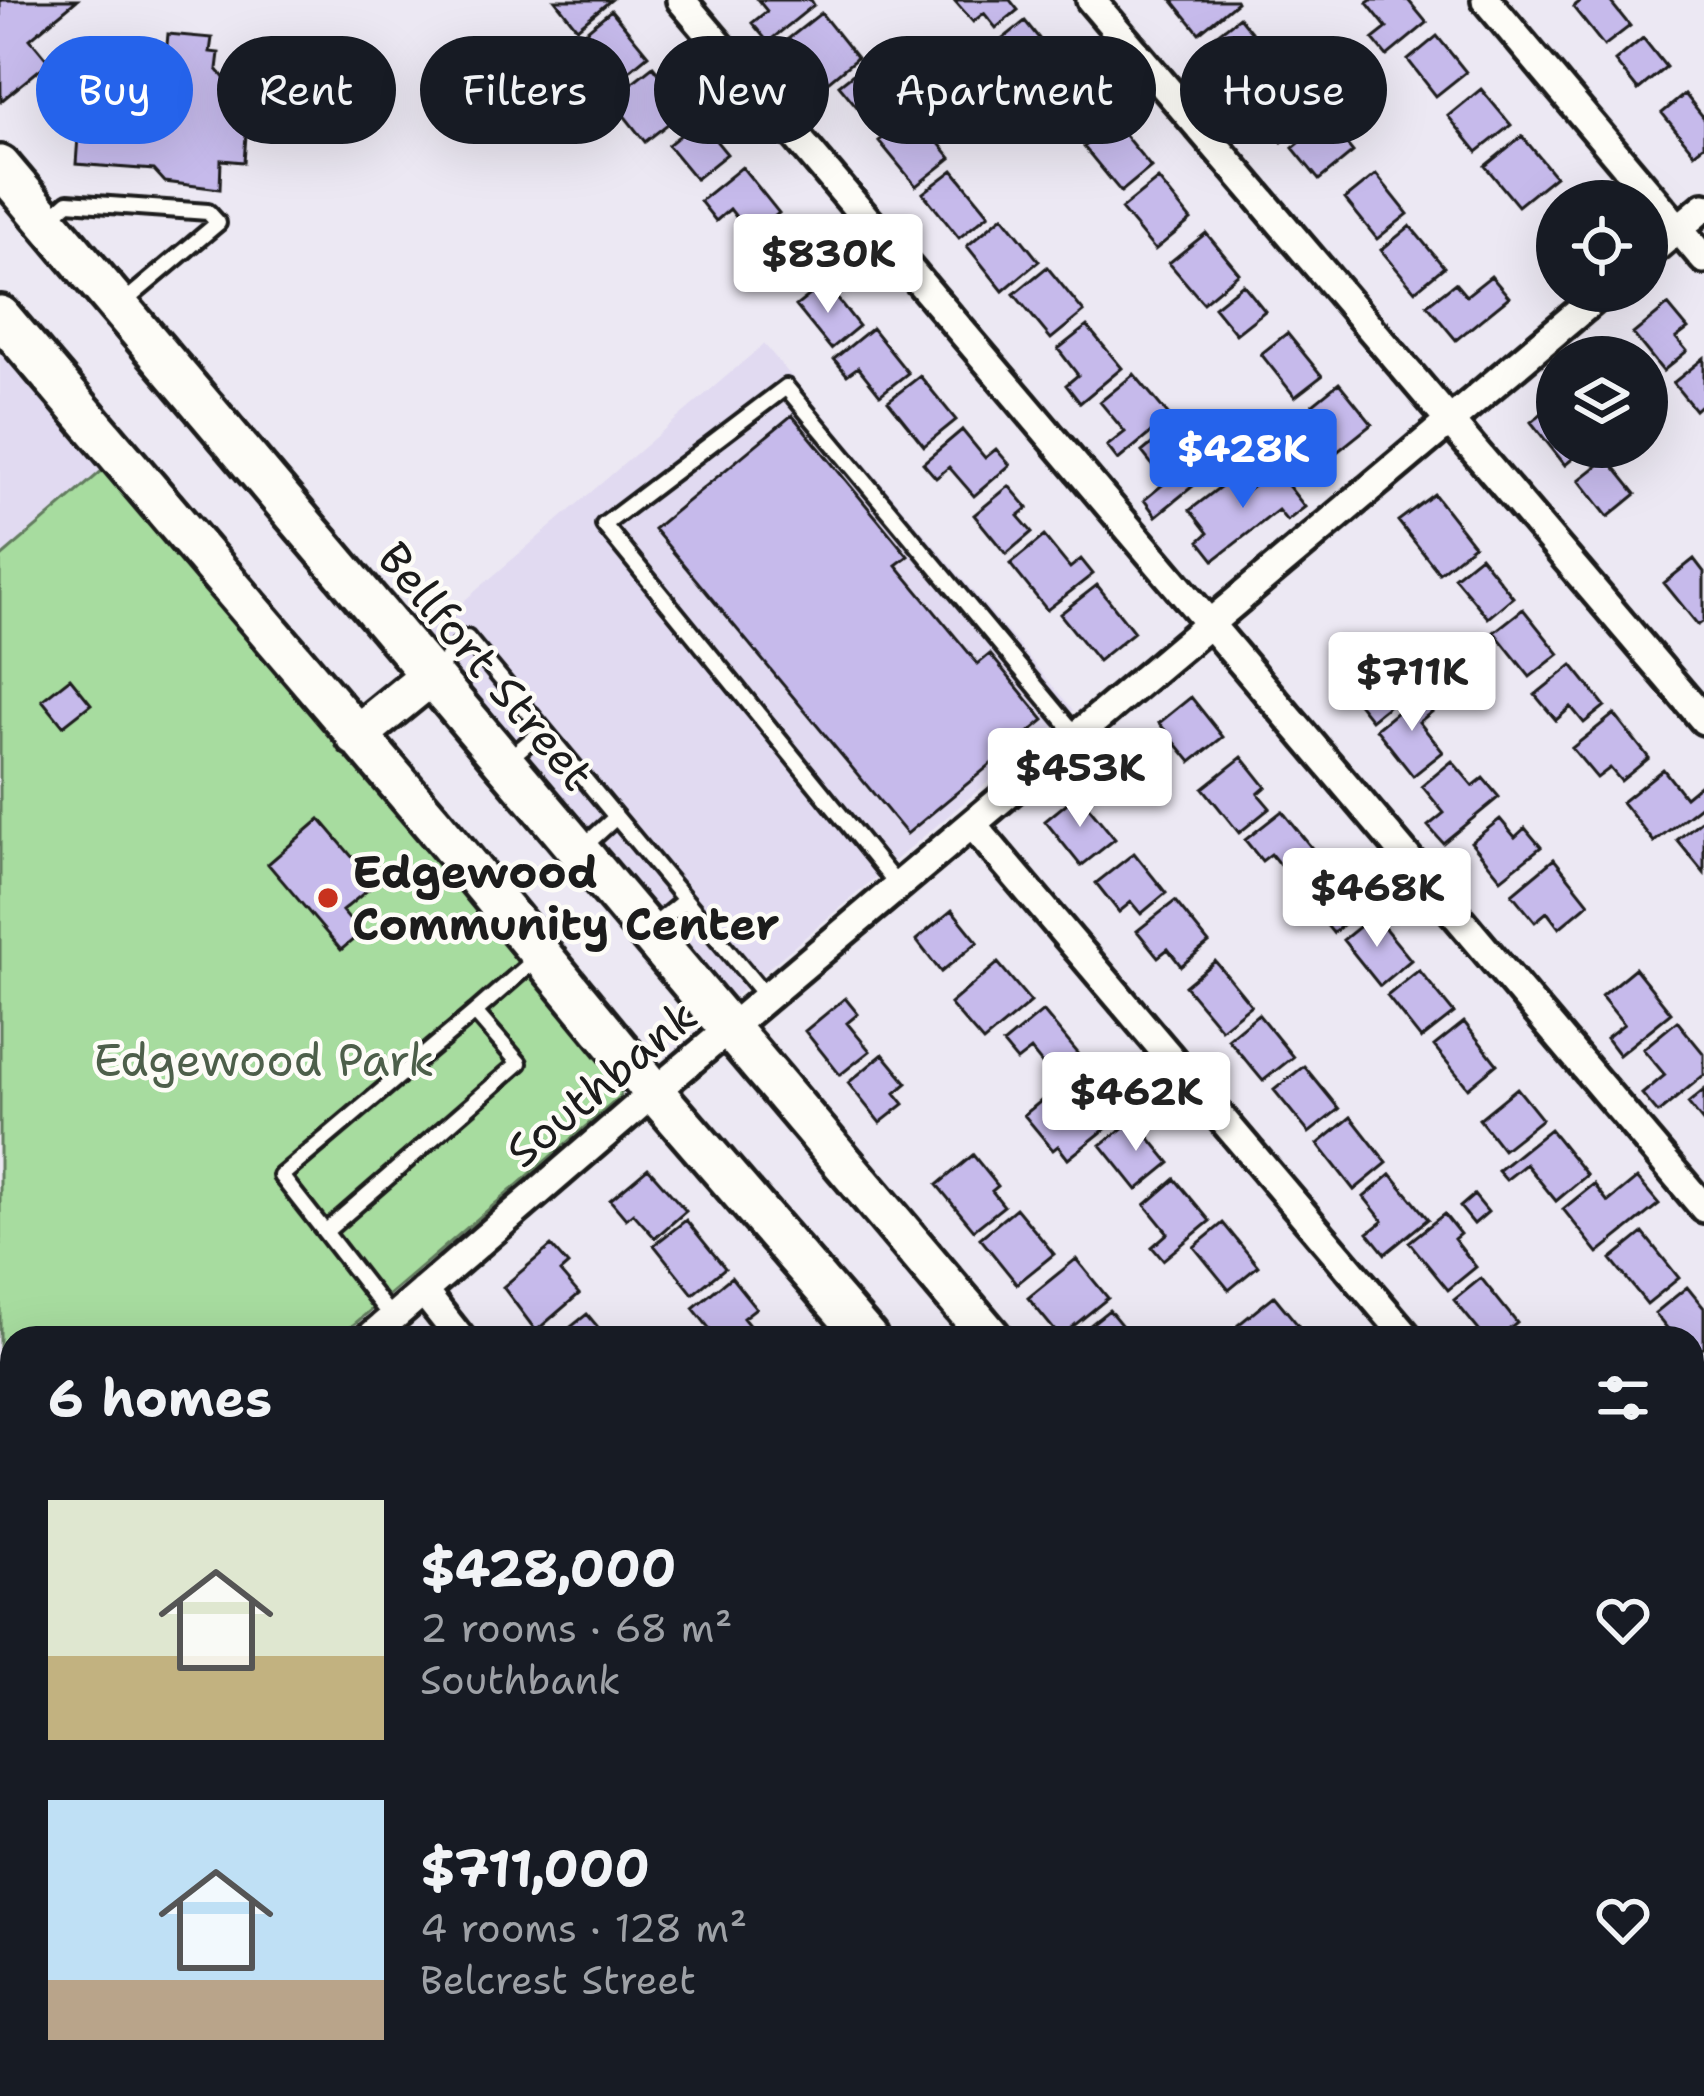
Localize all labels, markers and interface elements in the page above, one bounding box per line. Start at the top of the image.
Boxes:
chip: Buy [36,36,193,144]
chip: Rent [217,36,396,144]
chip: Filters [420,36,630,144]
chip: New [654,36,829,144]
chip: Apartment [853,36,1156,144]
chip: House [1180,36,1387,144]
map controls [1536,180,1668,468]
button: locate [1536,180,1668,312]
pin: $830K [744,214,912,316]
text: $830K [761,227,895,279]
button: layers [1536,336,1668,468]
pin: $428K [1159,409,1327,511]
text: $428K [1177,422,1309,474]
street label: Bellfort Street [364,529,608,803]
pin: $711K [1328,632,1496,734]
text: $711K [1356,645,1468,697]
pin: $453K [996,728,1164,830]
text: $453K [1015,741,1145,793]
place label: Edgewood Community Center [352,842,780,954]
pin: $468K [1293,848,1461,950]
text: $468K [1310,861,1444,913]
marker: Edgewood Community Center [315,885,341,911]
street label: Southbank [493,986,709,1180]
park label: Edgewood Park [94,1030,434,1090]
pin: $462K [1052,1052,1220,1154]
text: $462K [1069,1065,1203,1117]
text: 6 homes [48,1364,272,1432]
icon: filters [1590,1365,1656,1431]
text: $428,000 [420,1534,676,1602]
icon: home [144,1548,288,1692]
icon: heart [1590,1587,1656,1653]
text: 2 rooms · 68 m² [420,1602,732,1654]
text: Southbank [420,1654,621,1706]
text: $711,000 [420,1834,650,1902]
icon: home [144,1848,288,1992]
icon: heart [1590,1887,1656,1953]
text: 4 rooms · 128 m² [420,1902,747,1954]
text: Belcrest Street [420,1954,696,2006]

